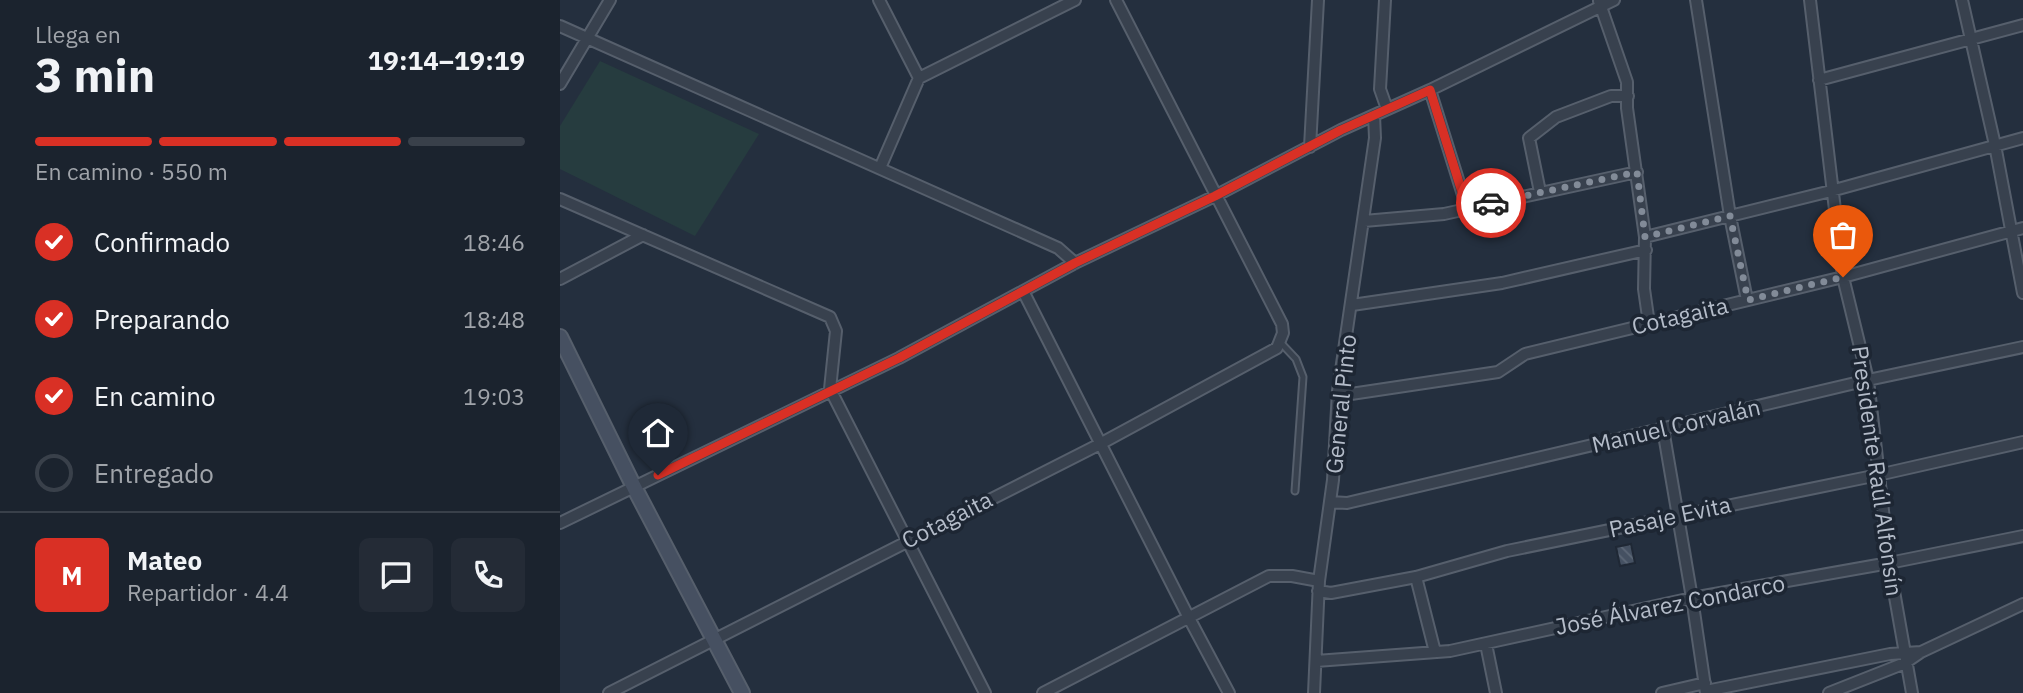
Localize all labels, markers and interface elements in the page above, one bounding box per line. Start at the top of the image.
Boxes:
text: Llega en [35,19,121,49]
text: 19:14–19:19 [368,43,525,77]
text: 3 min [35,45,155,105]
text: En camino · 550 m [35,156,228,186]
courier [1456,168,1526,238]
icon: car [1472,184,1510,222]
pin [1813,205,1873,277]
icon: bag [1824,216,1862,254]
icon: check [35,223,73,261]
text: Confirmado [94,225,230,259]
text: 18:46 [463,227,525,257]
street label: Cotagaita [1629,289,1731,341]
icon: check [35,300,73,338]
text: Preparando [94,302,230,336]
text: 18:48 [463,304,525,334]
street label: General Pinto [1318,333,1362,475]
street label: Presidente Raúl Alfonsín [1846,344,1910,598]
icon: check [35,377,73,415]
text: En camino [94,379,216,413]
text: 19:03 [463,381,525,411]
street label: Manuel Corvalán [1588,391,1763,459]
pin [628,403,688,475]
icon: home [639,414,677,452]
text: Entregado [94,456,214,490]
street label: Cotagaita [896,484,997,555]
street label: Pasaje Evita [1606,488,1734,544]
button: chat [359,538,433,612]
button: phone [451,538,525,612]
text: Mateo [127,543,202,577]
text: M [61,558,83,592]
street label: José Álvarez Condarco [1552,567,1787,641]
text: Repartidor · 4.4 [127,577,289,607]

